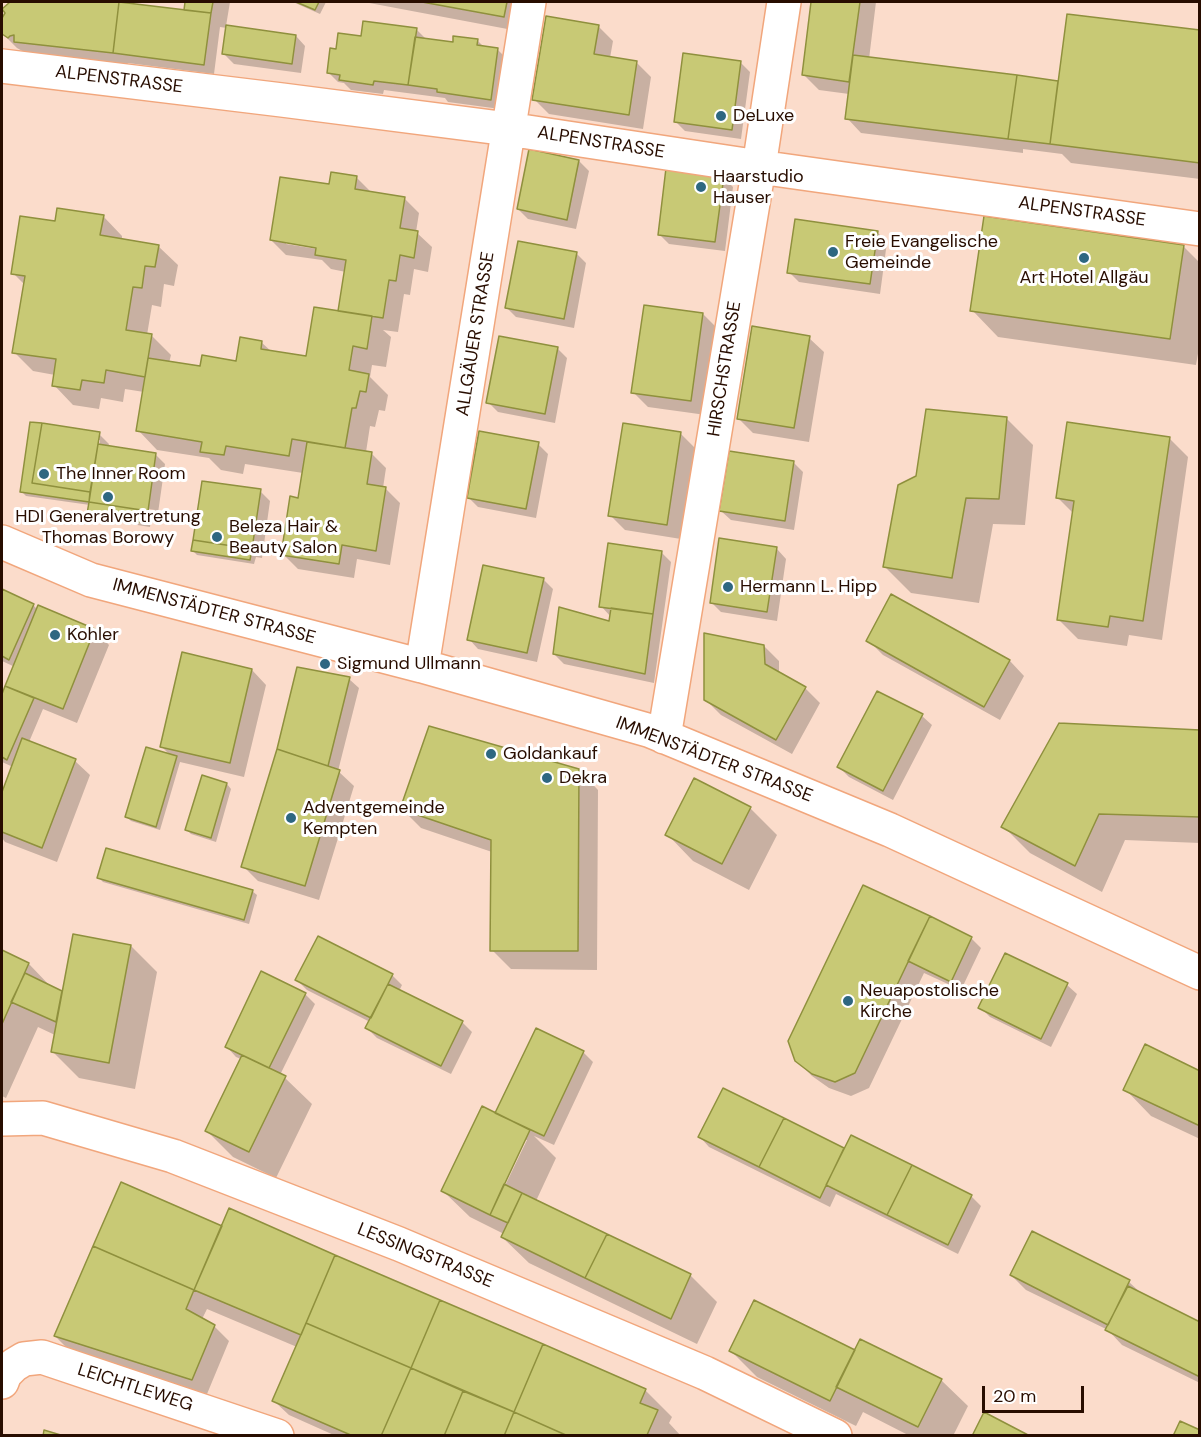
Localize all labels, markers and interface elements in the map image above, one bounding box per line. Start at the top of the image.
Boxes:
street label: ALPENSTRASSE [54,61,184,99]
place label: DeLuxe [733,105,794,127]
marker: DeLuxe [714,109,728,123]
street label: ALPENSTRASSE [536,122,666,164]
place label: Haarstudio Hauser [713,166,804,208]
marker: Haarstudio Hauser [694,180,708,194]
street label: ALPENSTRASSE [1017,192,1147,232]
place label: Freie Evangelische Gemeinde [845,231,998,274]
marker: Freie Evangelische Gemeinde [826,245,840,259]
street label: ALLGÄUER STRASSE [452,250,500,418]
marker: Art Hotel Allgäu [1077,251,1091,265]
place label: Art Hotel Allgäu [1020,267,1148,289]
street label: HIRSCHSTRASSE [704,300,746,438]
place label: The Inner Room [56,463,186,485]
marker: The Inner Room [37,467,51,481]
marker: HDI Generalvertretung Thomas Borowy [101,490,115,504]
place label: HDI Generalvertretung Thomas Borowy [15,506,201,548]
place label: Beleza Hair & Beauty Salon [229,516,338,558]
marker: Beleza Hair & Beauty Salon [210,530,224,544]
street label: IMMENSTÄDTER STRASSE [110,574,318,650]
place label: Hermann L. Hipp [740,576,877,598]
marker: Hermann L. Hipp [721,580,735,594]
place label: Kohler [67,624,119,646]
marker: Kohler [48,628,62,642]
place label: Sigmund Ullmann [337,653,481,675]
marker: Sigmund Ullmann [318,657,332,671]
street label: IMMENSTÄDTER STRASSE [612,712,816,808]
place label: Goldankauf [503,743,598,765]
marker: Goldankauf [484,747,498,761]
place label: Dekra [559,767,607,789]
marker: Dekra [540,771,554,785]
place label: Adventgemeinde Kempten [303,797,445,840]
marker: Adventgemeinde Kempten [284,811,298,825]
place label: Neuapostolische Kirche [860,980,999,1022]
marker: Neuapostolische Kirche [841,994,855,1008]
street label: LESSINGSTRASSE [354,1219,496,1293]
street label: LEICHTLEWEG [75,1359,195,1417]
scale bar [985,1374,1087,1412]
text: 20 m [993,1384,1036,1408]

